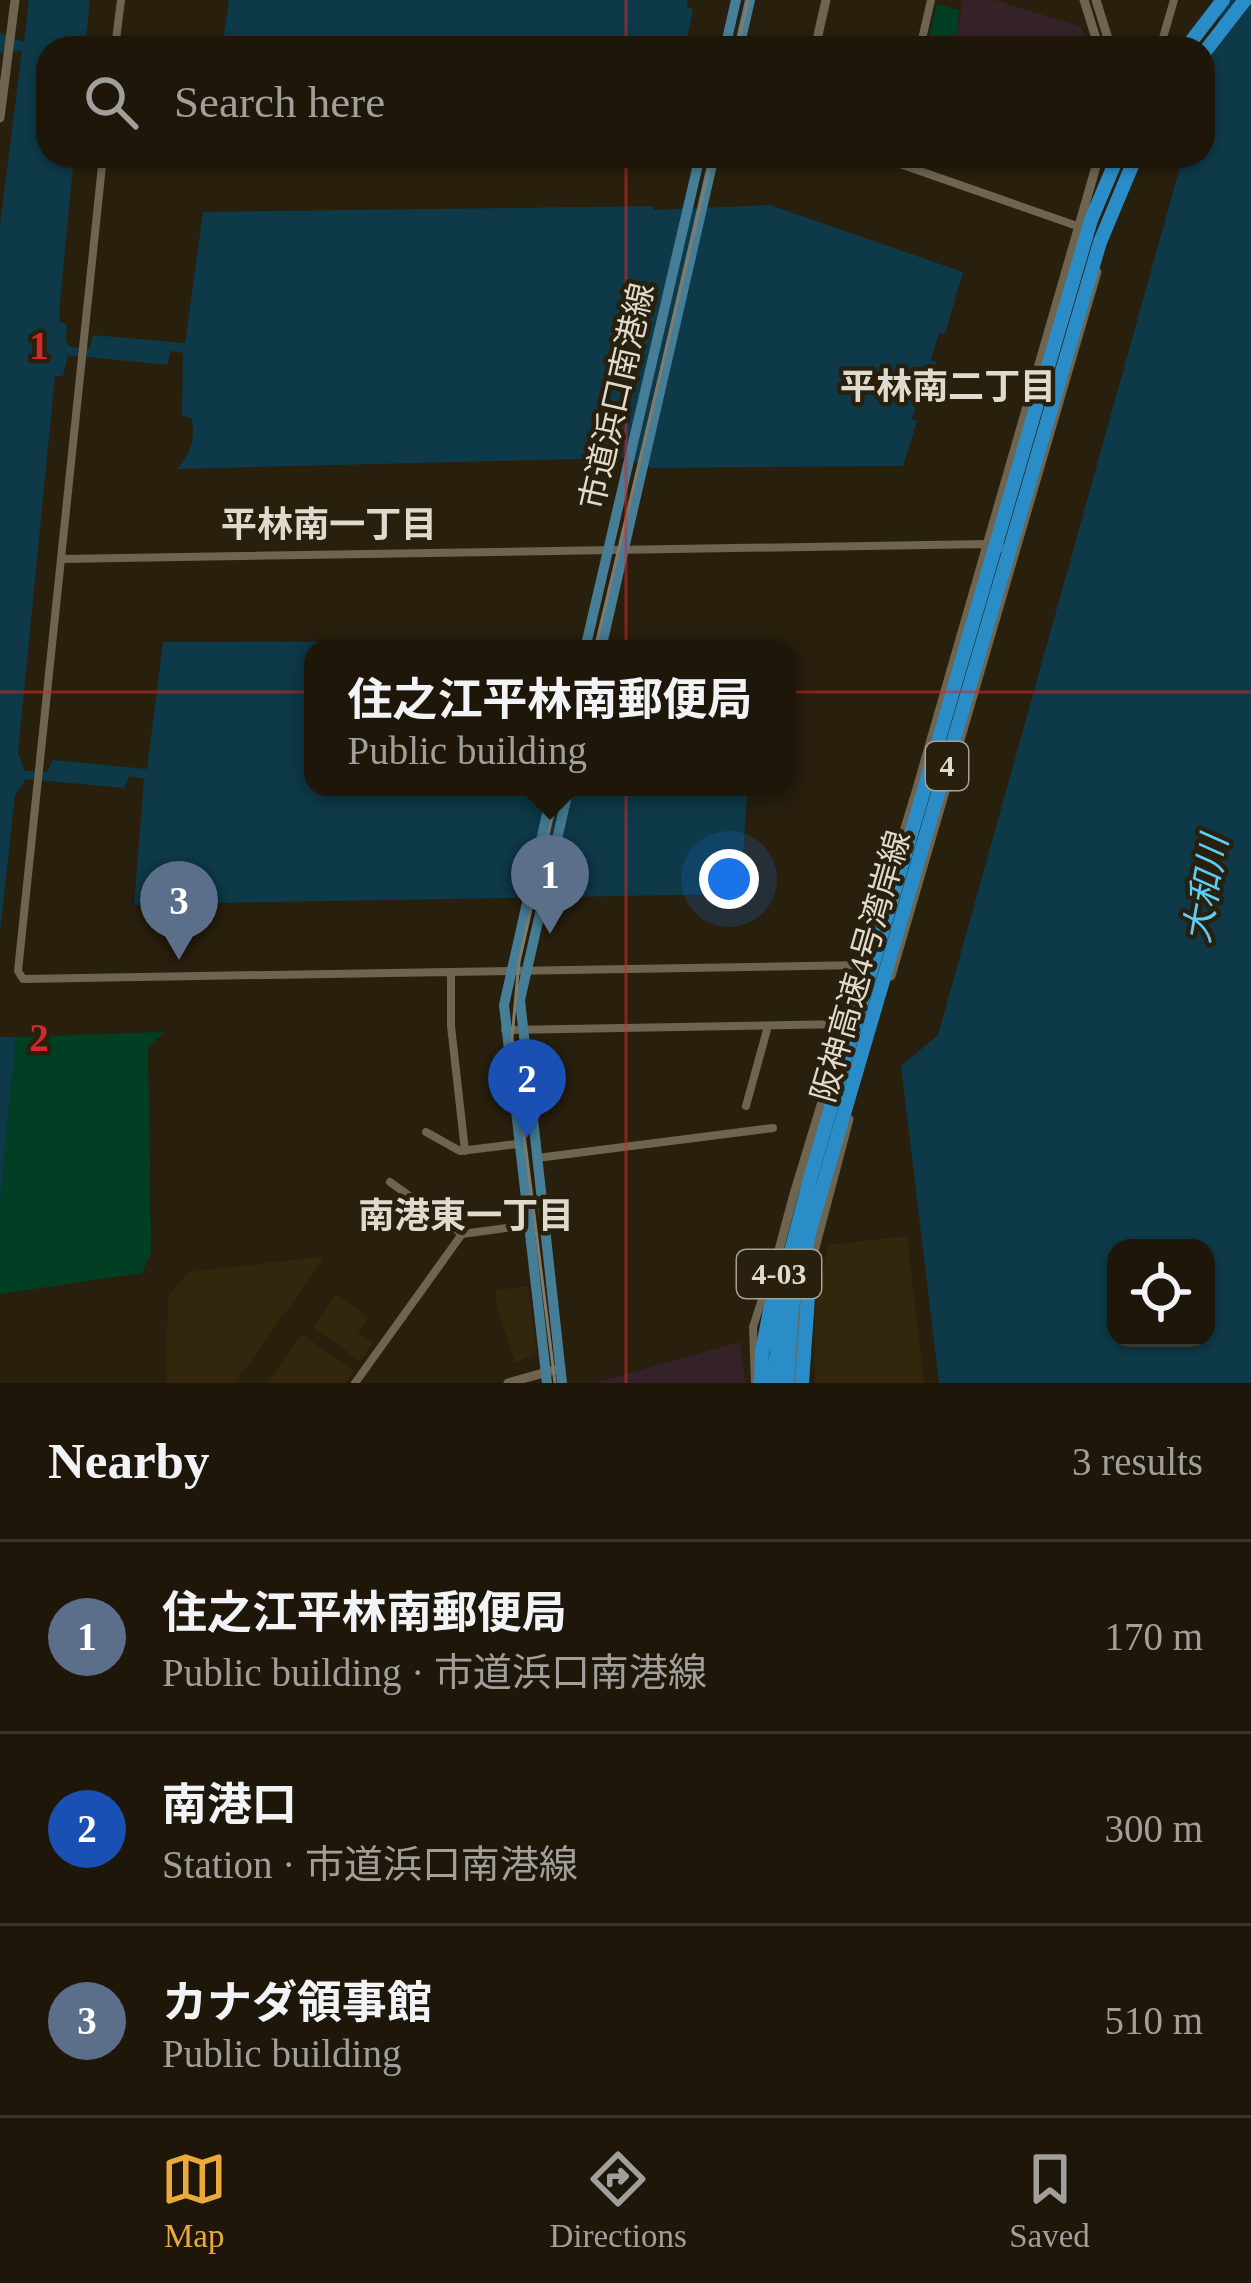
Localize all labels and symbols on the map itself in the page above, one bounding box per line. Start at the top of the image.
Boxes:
street label: 市道浜口南港線 [573,280,660,513]
text: 1 [29,324,49,367]
district label: 平林南二丁目 [840,367,1056,407]
district label: 平林南一丁目 [221,505,437,545]
road number: 4 [926,742,968,790]
street label: 阪神高速4号湾岸線 [805,826,917,1106]
water label: 大和川 [1177,829,1236,946]
pin: 1 [511,835,589,934]
your location [699,849,759,909]
pin: 3 [140,861,218,960]
text: 2 [29,1016,49,1059]
pin: 2 [488,1039,566,1138]
district label: 南港東一丁目 [358,1196,574,1236]
road number: 4-03 [737,1250,821,1298]

